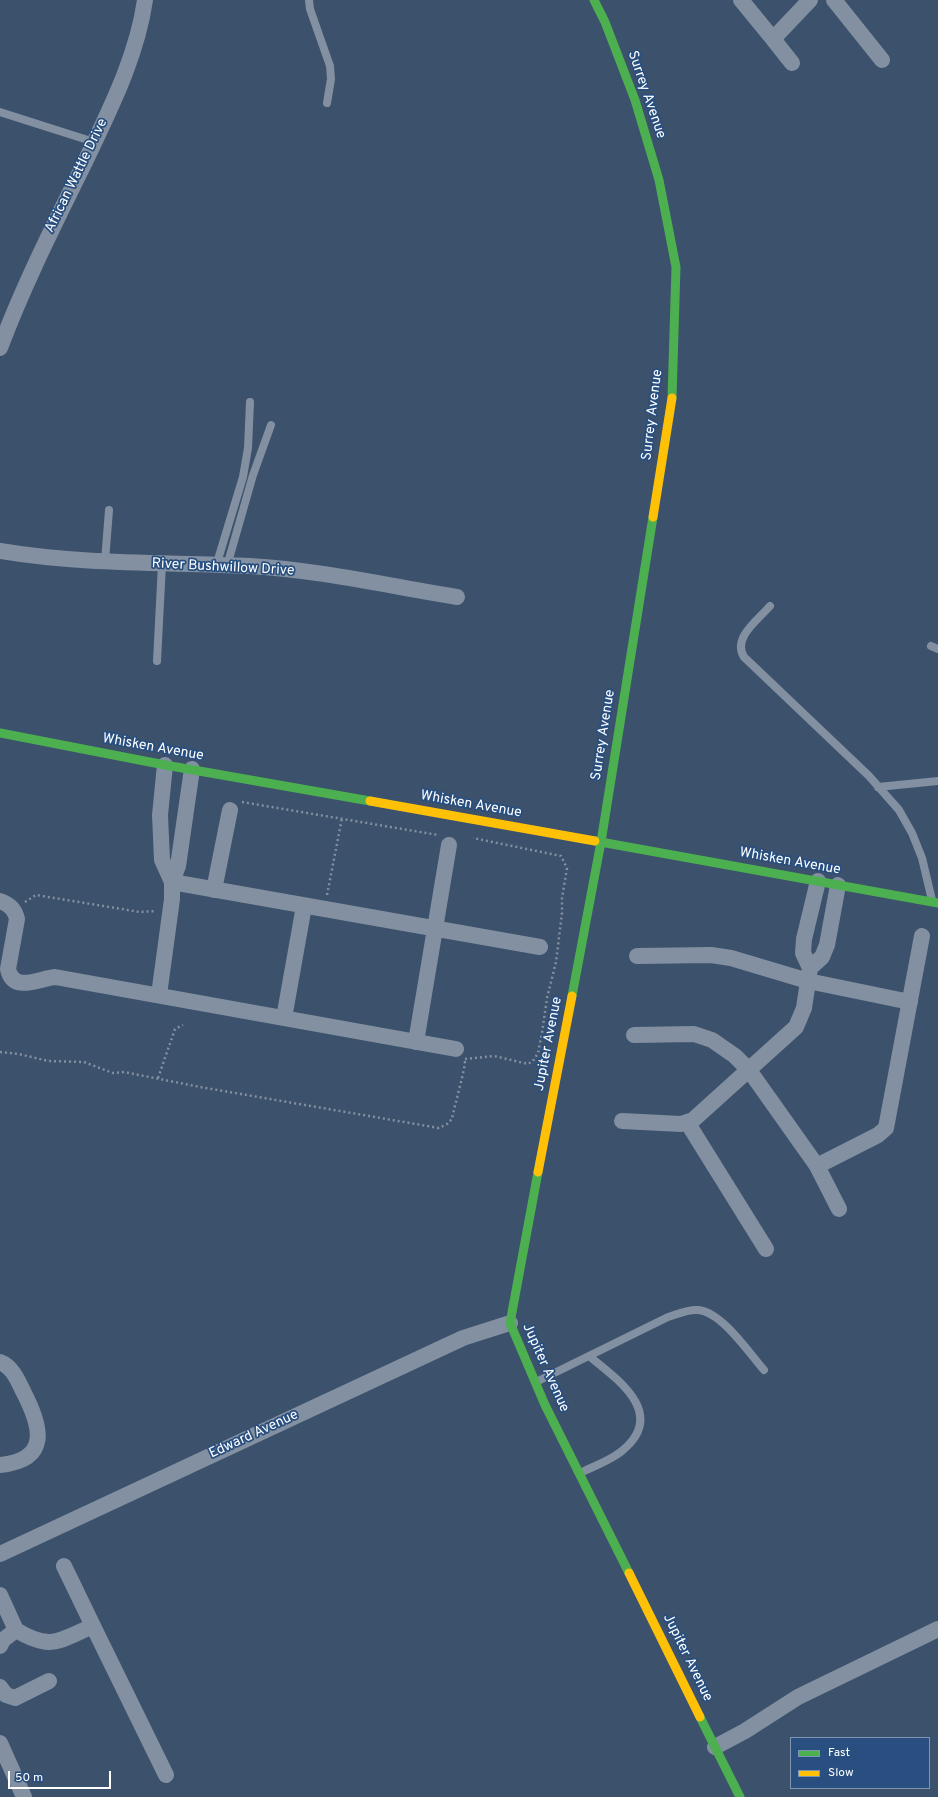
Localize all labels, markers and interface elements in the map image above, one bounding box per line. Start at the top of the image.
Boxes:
street label: Surrey Avenue [623,49,669,141]
street label: African Wattle Drive [42,116,112,236]
street label: Surrey Avenue [639,369,667,461]
street label: River Bushwillow Drive [151,556,295,580]
street label: Surrey Avenue [589,688,619,782]
street label: Whisken Avenue [101,731,205,765]
street label: Whisken Avenue [419,788,523,822]
street label: Whisken Avenue [738,845,842,879]
street label: Jupiter Avenue [532,996,566,1092]
street label: Jupiter Avenue [518,1321,572,1415]
street label: Edward Avenue [207,1407,301,1463]
street label: Jupiter Avenue [659,1611,715,1705]
legend [790,1737,930,1789]
text: Fast [828,1745,850,1761]
scale bar [10,1763,113,1789]
text: Slow [828,1765,854,1781]
text: 50 m [15,1770,43,1786]

